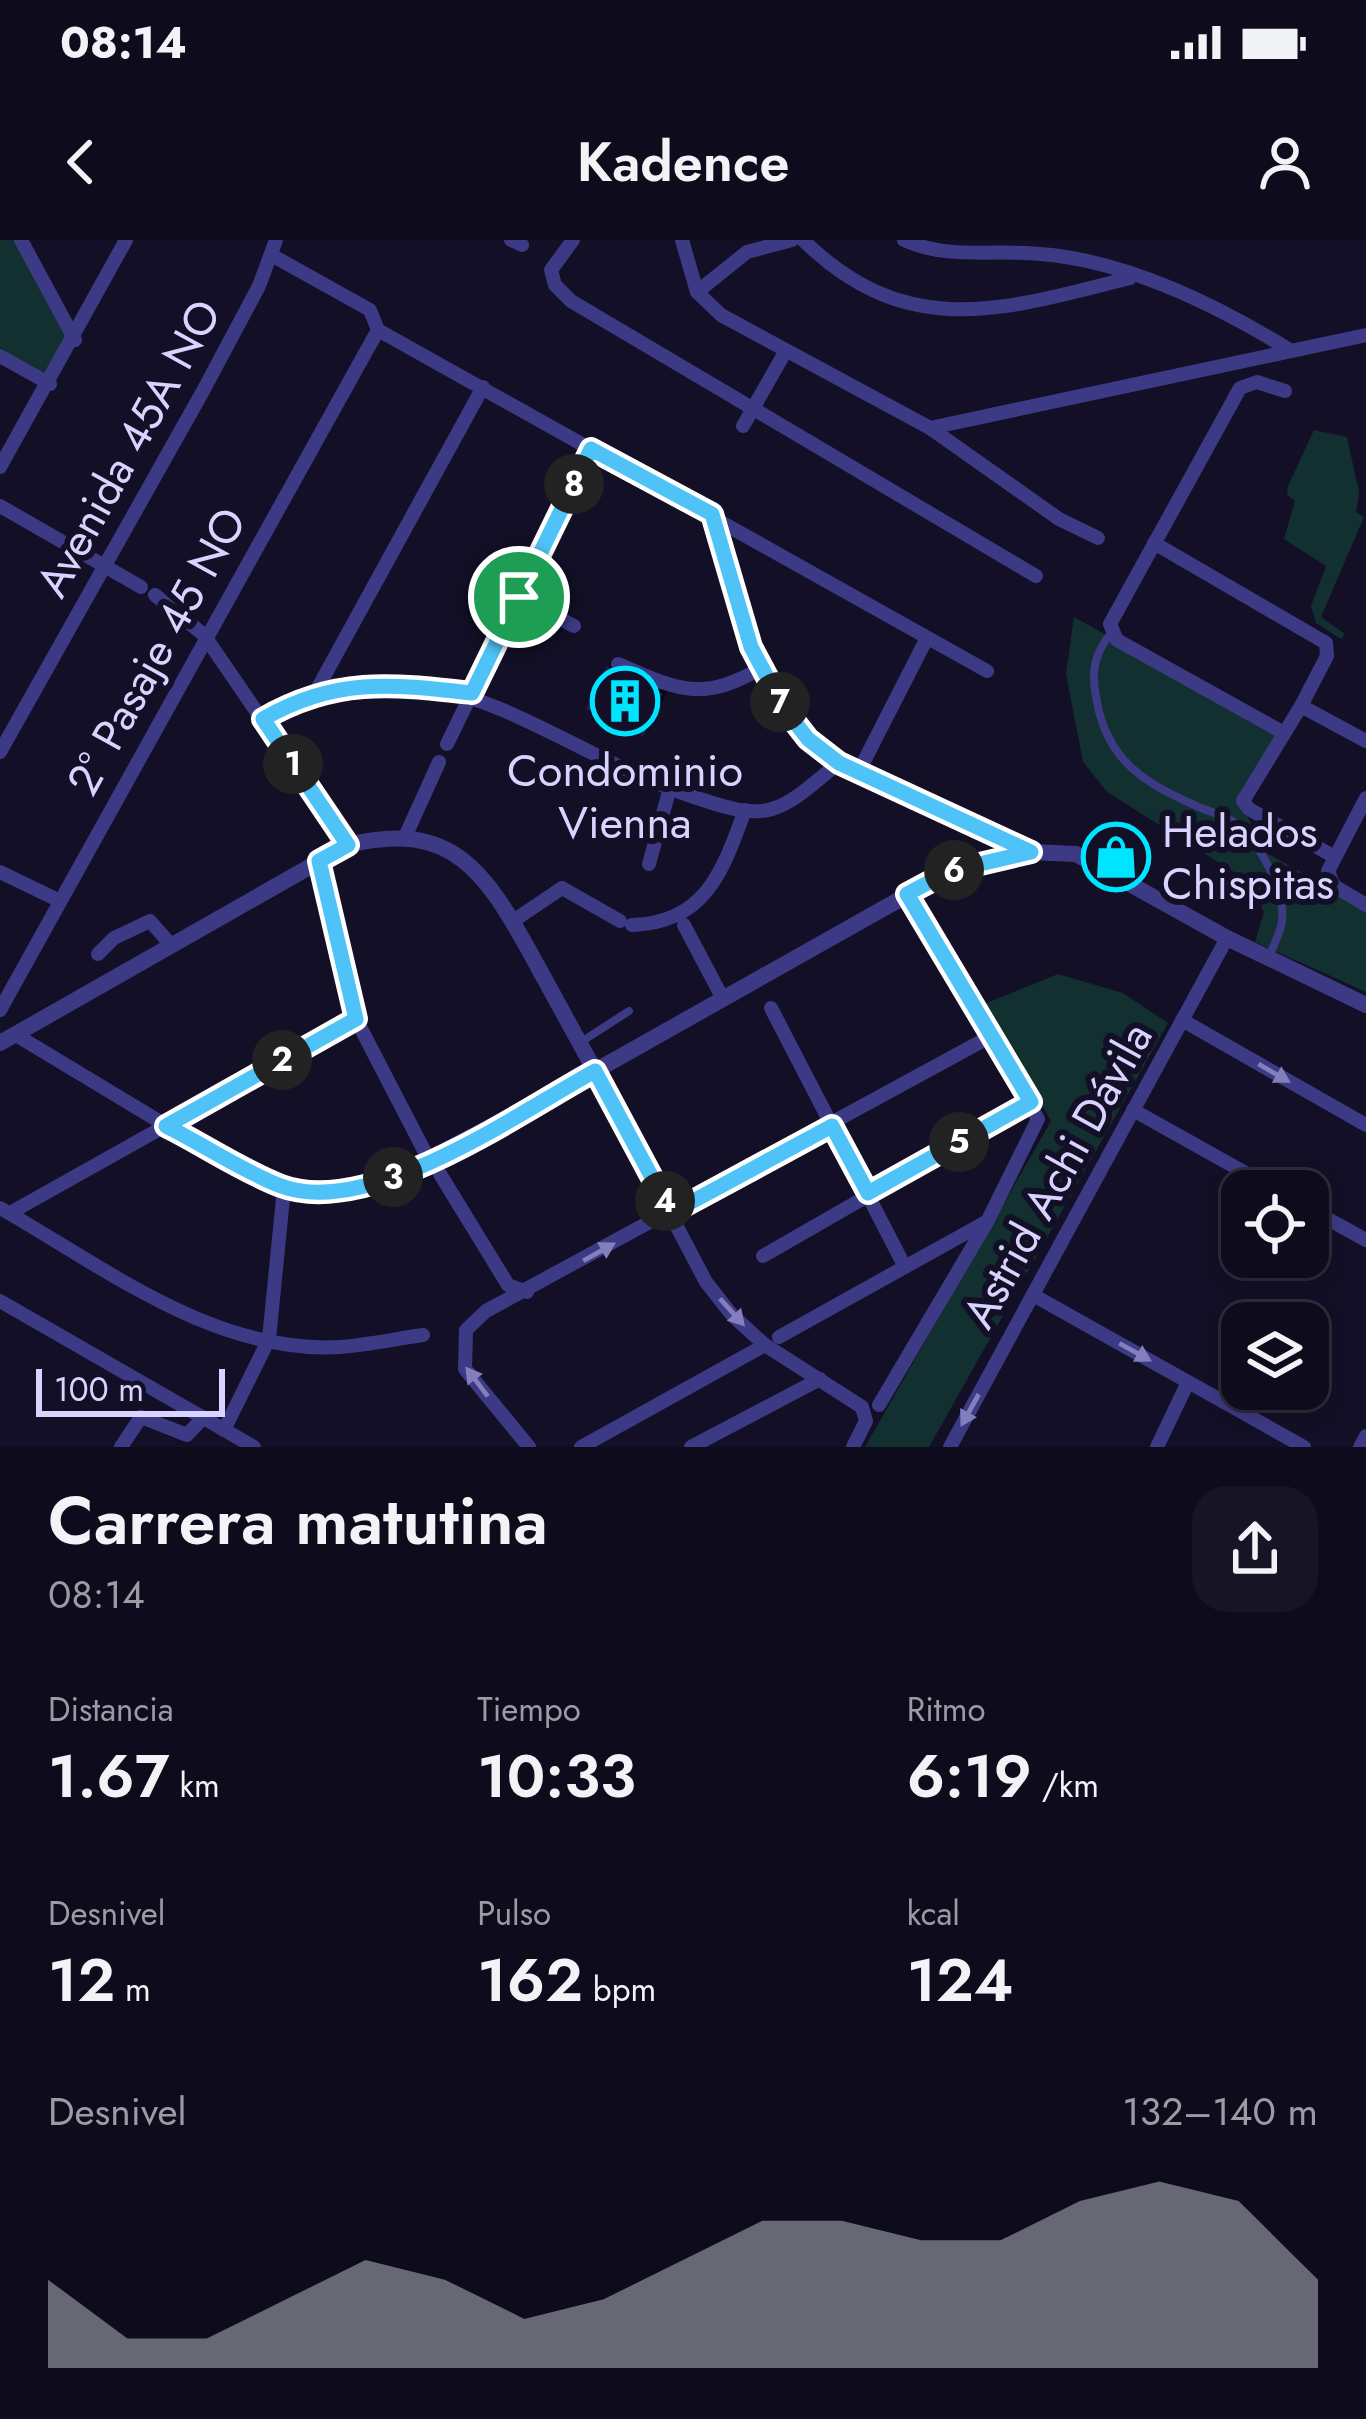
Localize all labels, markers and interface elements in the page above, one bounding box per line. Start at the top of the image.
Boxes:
text: 08:14 [60,10,187,75]
text: Kadence [577,123,789,201]
icon: back [48,129,114,195]
icon: person [1252,129,1318,195]
street label: Avenida 45A NO [20,288,237,609]
pin: 8 [544,454,604,514]
text: 8 [564,460,584,507]
street label: 2° Pasaje 45 NO [50,496,262,807]
pin [468,546,570,648]
icon: arrive [486,564,552,630]
building icon: Condominio Vienna [590,666,660,736]
pin: 7 [750,672,810,732]
text: 7 [770,678,790,725]
pin: 1 [263,734,323,794]
place label: Condominio Vienna [507,738,743,855]
text: 1 [285,740,301,787]
place label: Helados Chispitas [1162,799,1334,916]
shop icon: Helados Chispitas [1081,822,1151,892]
pin: 6 [924,840,984,900]
text: 6 [943,846,965,893]
street label: Astrid Achi Dávila [946,1011,1168,1340]
pin: 2 [252,1030,312,1090]
text: 2 [271,1036,293,1083]
one-way arrow [1257,1061,1291,1082]
pin: 5 [929,1112,989,1172]
text: 5 [948,1118,970,1165]
pin: 3 [363,1147,423,1207]
text: 3 [383,1153,403,1200]
map controls [1221,1170,1329,1410]
button: locate [1221,1170,1329,1278]
pin: 4 [635,1171,695,1231]
text: 4 [653,1177,677,1224]
one-way arrow [582,1242,617,1263]
one-way arrow [718,1297,744,1327]
button: layers [1221,1302,1329,1410]
one-way arrow [1118,1340,1152,1361]
scale bar [36,1363,225,1416]
text: 100 m [54,1366,144,1413]
one-way arrow [465,1366,489,1397]
one-way arrow [960,1392,981,1427]
text: Carrera matutina [48,1473,548,1569]
button: share [1192,1486,1318,1612]
text: 08:14 [48,1566,145,1623]
text: Distancia [48,1686,174,1733]
text: Tiempo [477,1686,581,1733]
text: Ritmo [907,1686,985,1733]
text: 1.67 [48,1733,170,1820]
text: 10:33 [477,1733,636,1820]
text: 6:19 [907,1733,1032,1820]
text: km [170,1762,220,1809]
text: /km [1032,1762,1099,1809]
text: Desnivel [48,1890,165,1937]
text: Pulso [477,1890,551,1937]
text: kcal [907,1890,960,1937]
text: 12 [48,1937,115,2024]
text: 162 [477,1937,583,2024]
text: 124 [907,1937,1014,2024]
text: m [115,1966,151,2013]
text: bpm [583,1966,656,2013]
text: Desnivel [48,2083,187,2140]
text: 132–140 m [1122,2083,1318,2140]

